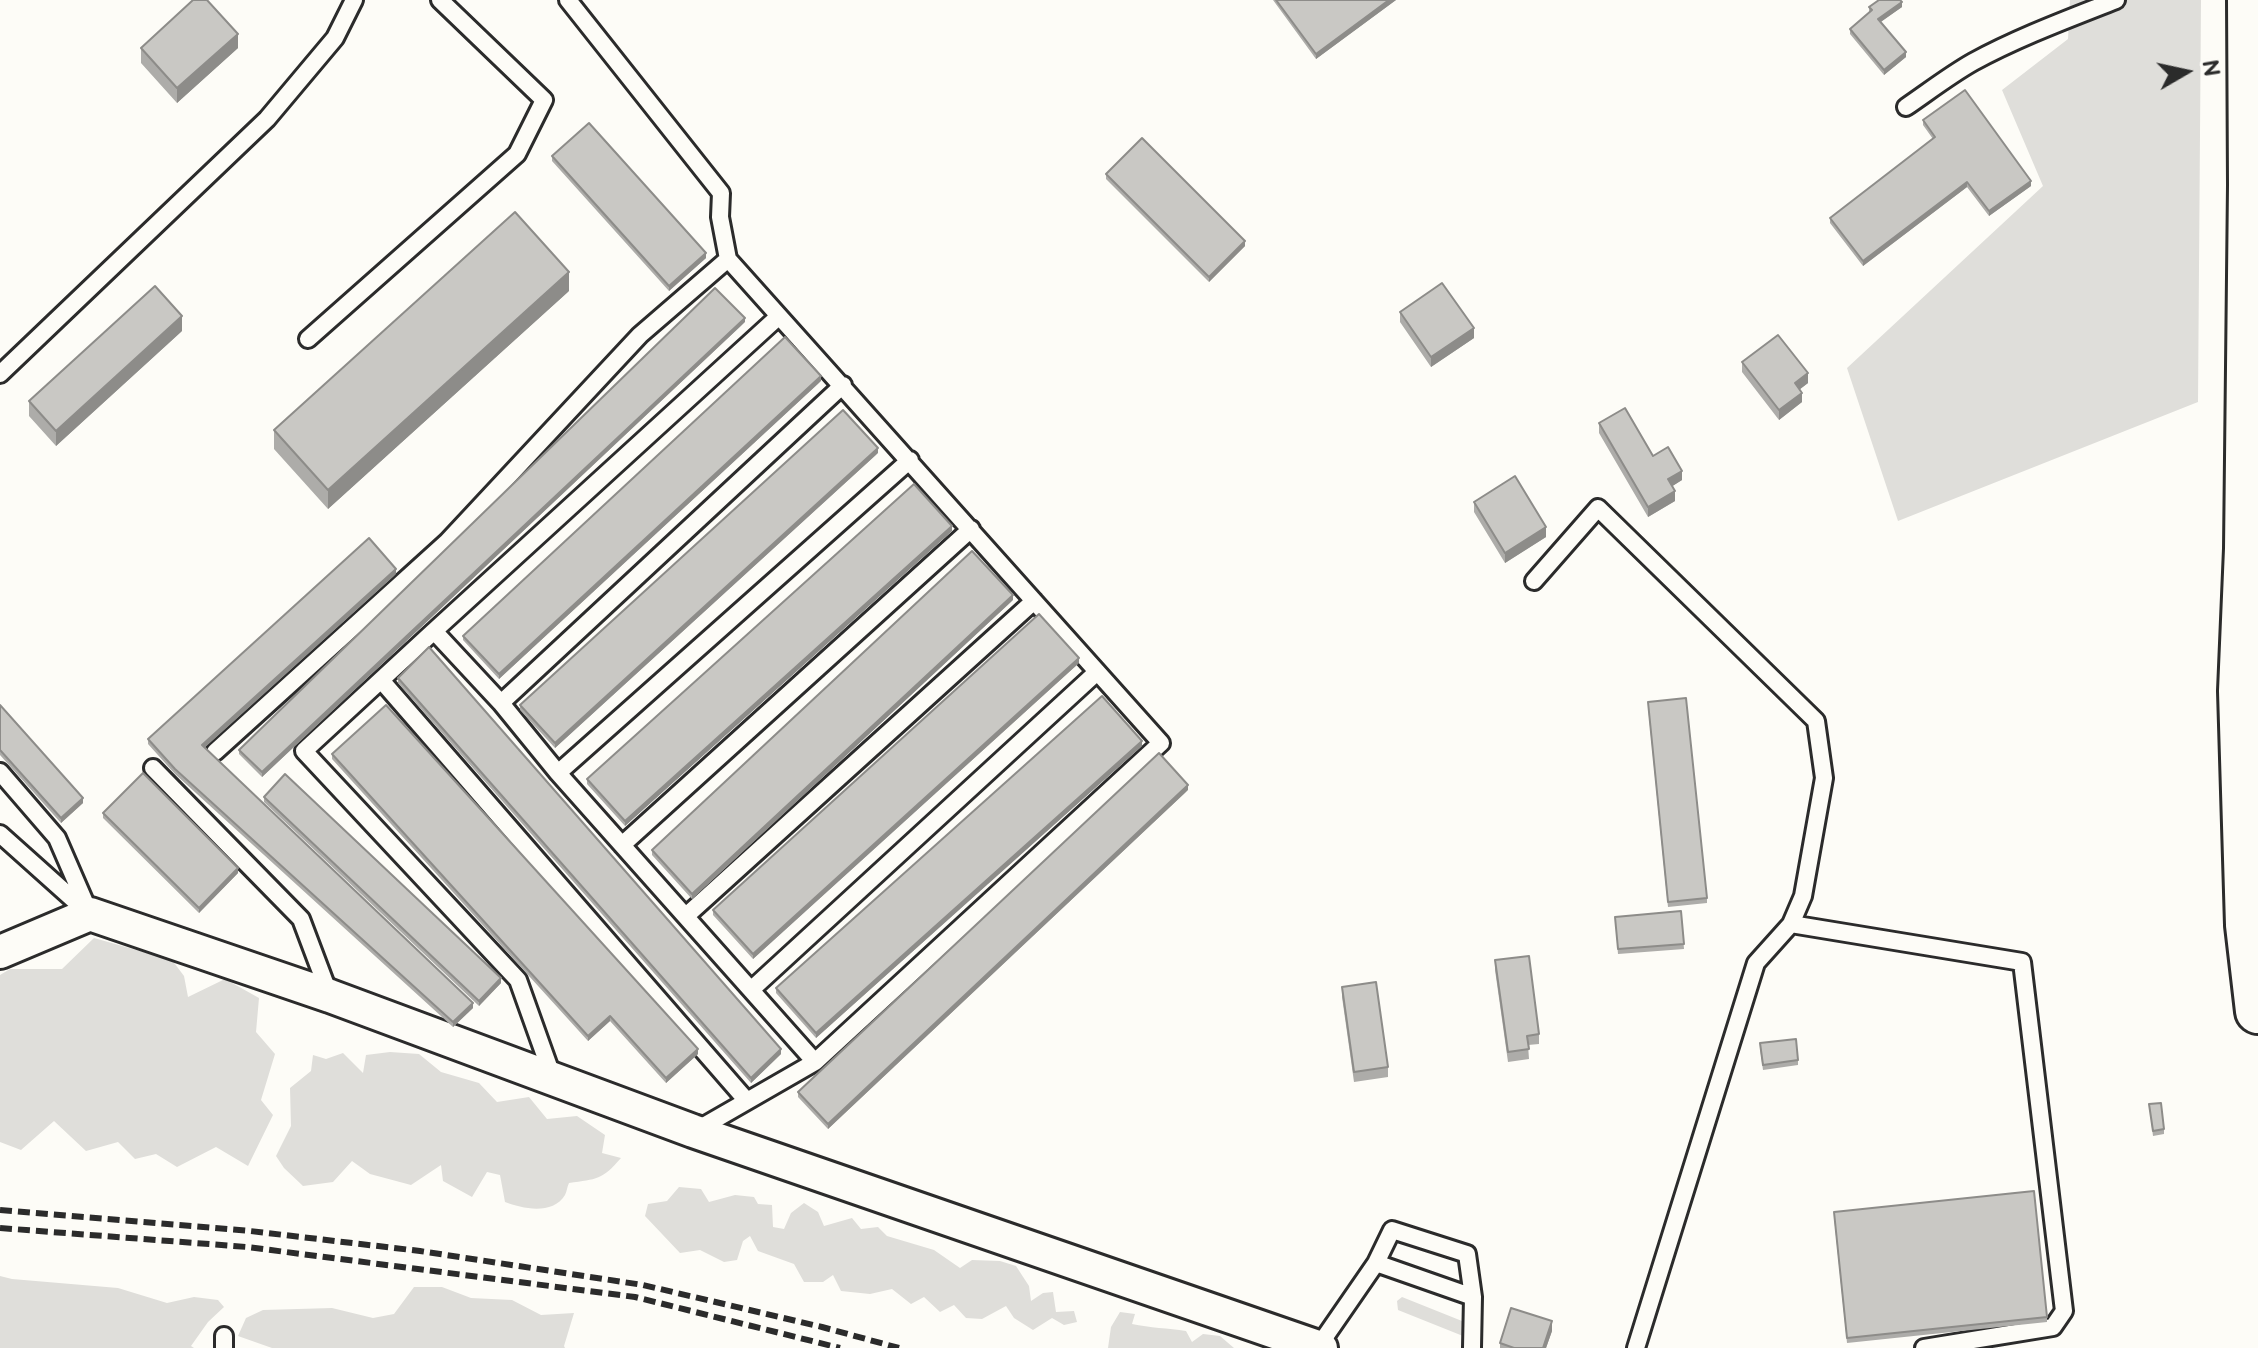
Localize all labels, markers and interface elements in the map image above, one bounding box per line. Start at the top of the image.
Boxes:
north arrow [2146,32,2226,112]
text: N [2196,58,2225,78]

